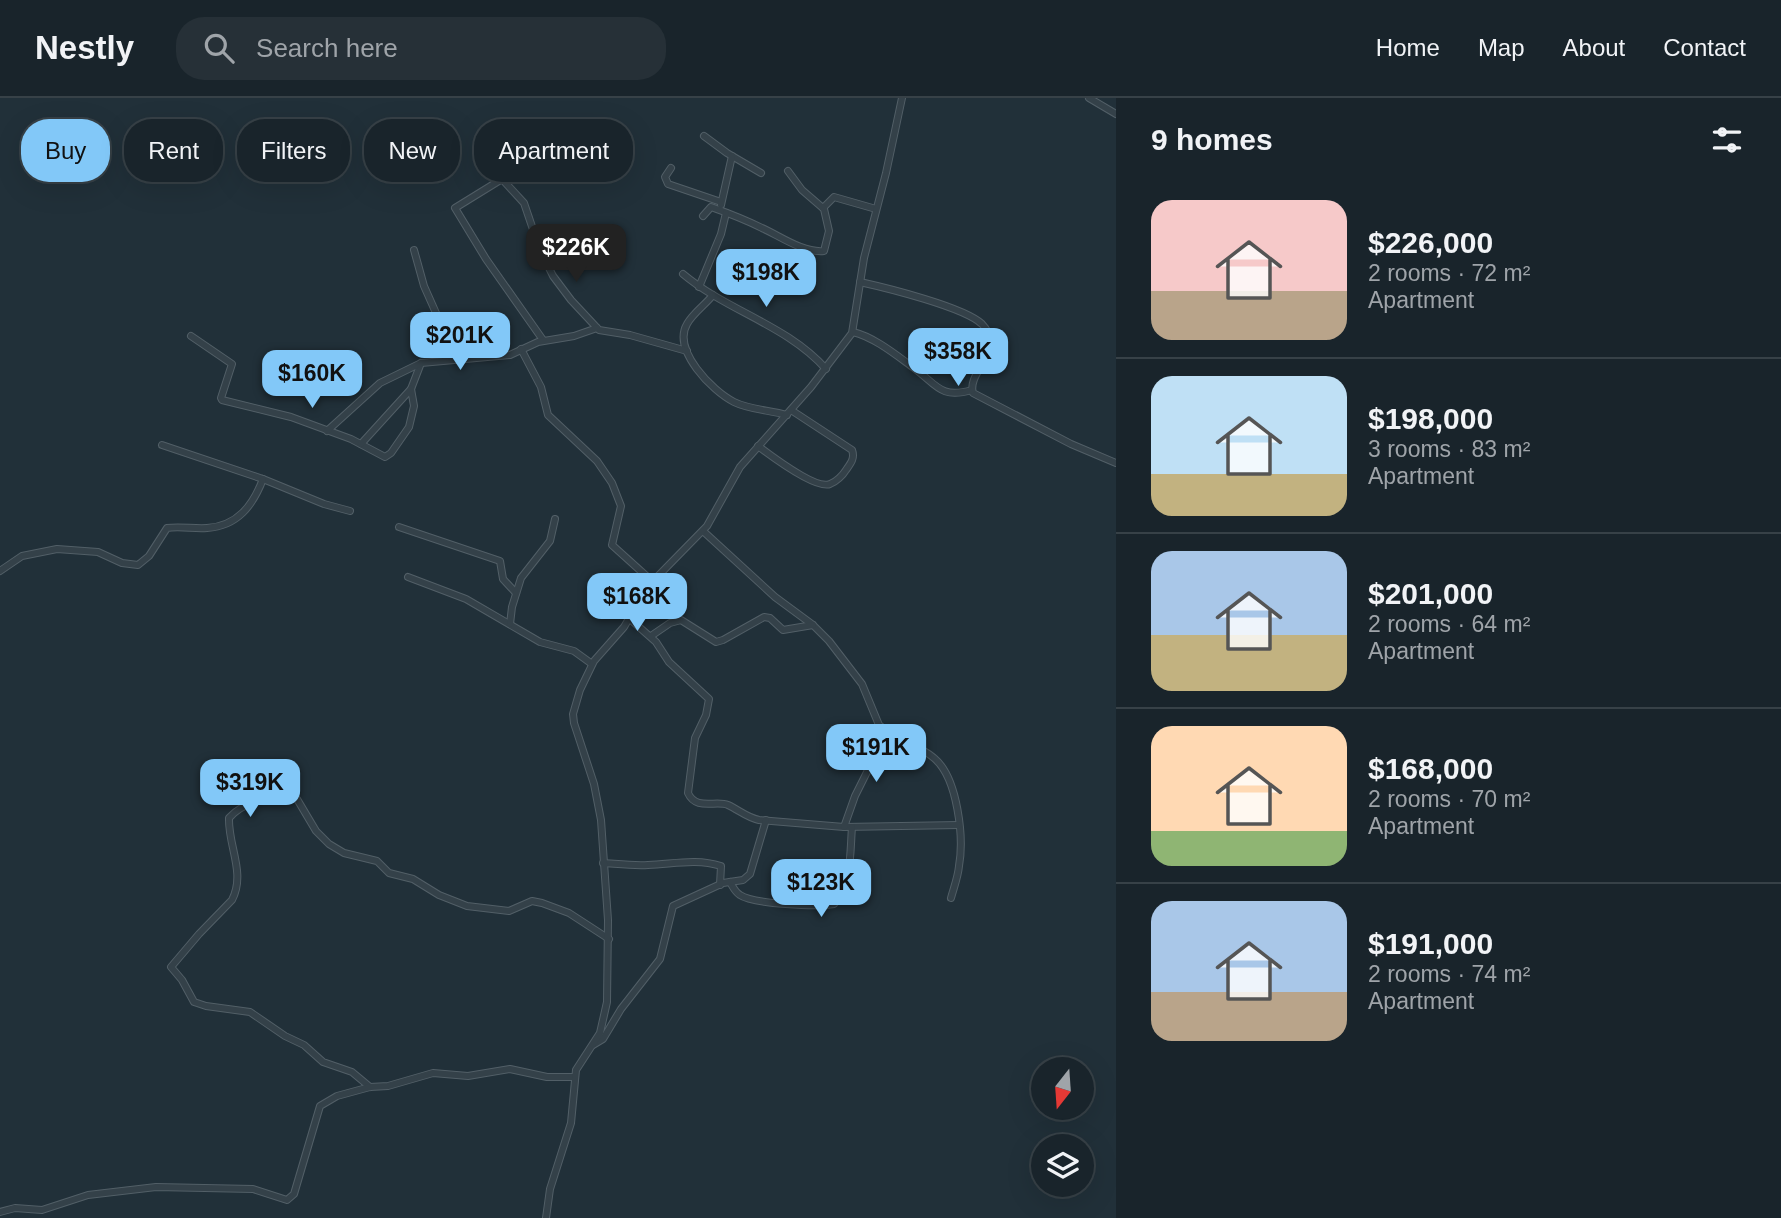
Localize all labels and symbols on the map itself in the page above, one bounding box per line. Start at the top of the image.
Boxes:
pin: $226K [527,225,625,284]
pin: $198K [717,250,815,309]
pin: $201K [411,313,509,372]
pin: $358K [909,328,1007,388]
pin: $160K [263,350,361,410]
pin: $168K [588,574,686,633]
pin: $191K [827,724,925,784]
pin: $319K [201,760,299,819]
pin: $123K [772,860,870,919]
north arrow [1031,1057,1094,1120]

